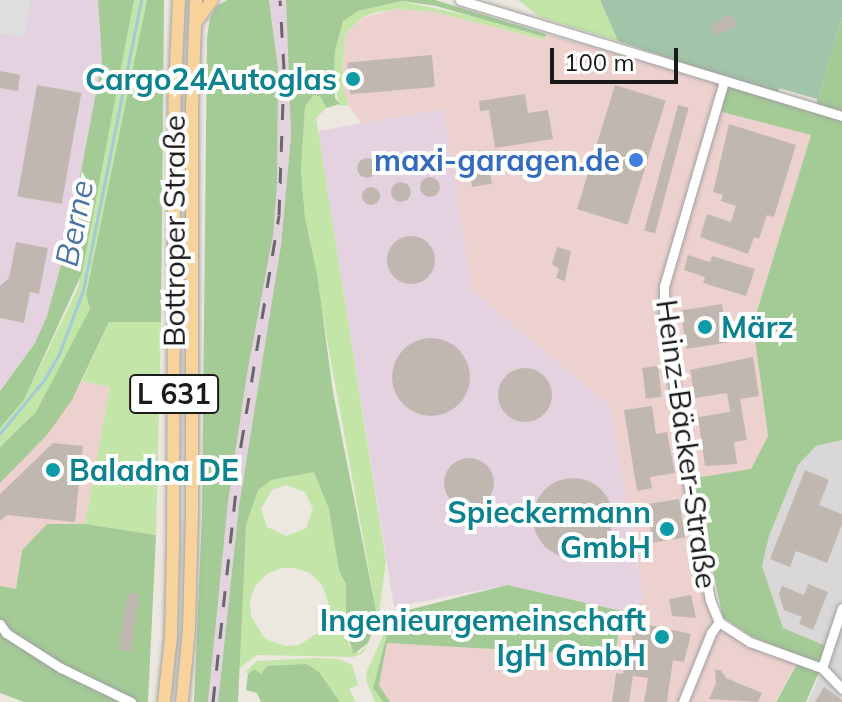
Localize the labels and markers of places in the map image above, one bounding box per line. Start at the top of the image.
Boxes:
place label: Cargo24Autoglas [85,61,337,97]
marker: Cargo24Autoglas [344,70,362,88]
place label: maxi-garagen.de [374,142,620,178]
marker: maxi-garagen.de [627,151,645,169]
place label: März [721,309,793,345]
marker: März [696,318,714,336]
place label: Baladna DE [69,452,239,488]
marker: Baladna DE [44,461,62,479]
place label: Spieckermann GmbH [447,494,651,564]
marker: Spieckermann GmbH [658,520,676,538]
place label: Ingenieurgemeinschaft IgH GmbH [320,602,646,672]
marker: Ingenieurgemeinschaft IgH GmbH [653,628,671,646]

